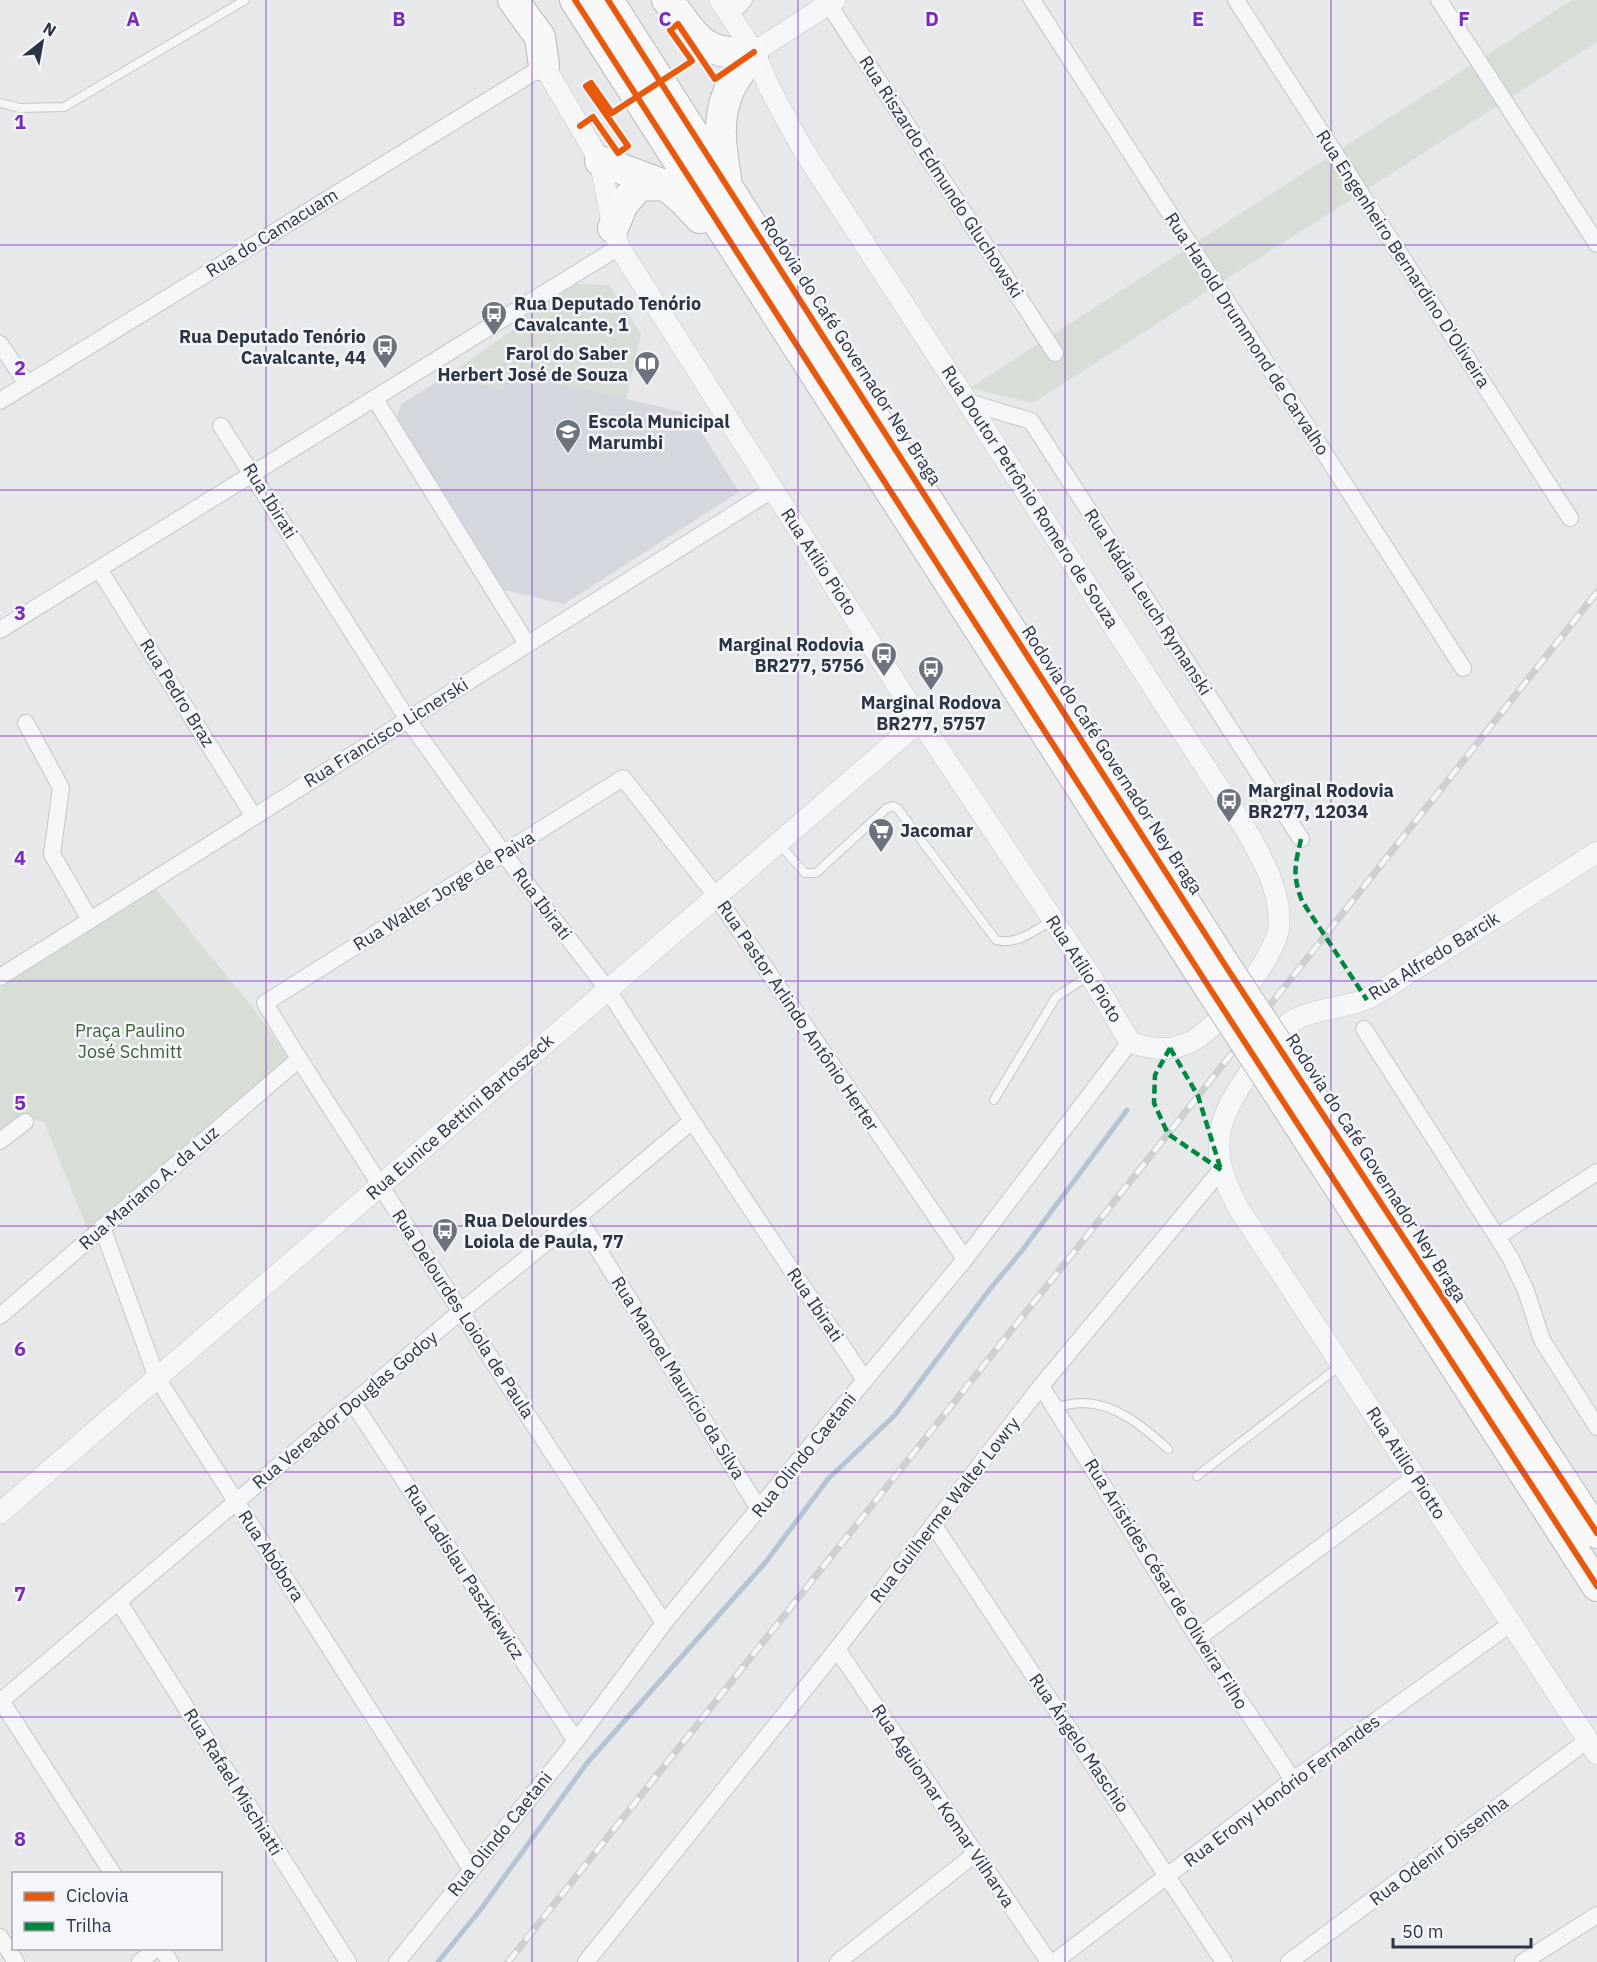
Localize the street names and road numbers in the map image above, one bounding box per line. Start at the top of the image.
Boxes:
street label: Rua Riszardo Edmundo Gluchowski [854,51,1029,302]
street label: Rua Engenheiro Bernardino D'Oliveira [1311,125,1496,392]
street label: Rua do Camacuam [202,183,342,282]
street label: Rua Harold Drummond de Carvalho [1160,208,1335,460]
street label: Rodovia do Café Governador Ney Braga [756,212,947,490]
street label: Rua Doutor Petrônio Romero de Souza [937,361,1124,633]
street label: Rua Ibirati [238,459,303,543]
street label: Rua Atílio Pioto [776,504,863,620]
street label: Rua Nádia Leuch Rymanski [1079,504,1217,699]
street label: Rodovia do Café Governador Ney Braga [1017,621,1208,899]
street label: Rua Pedro Braz [135,634,220,751]
street label: Rua Francisco Licnerski [299,673,472,792]
street label: Rua Walter Jorge de Paiva [349,825,539,956]
street label: Rua Ibirati [508,863,577,944]
street label: Rua Pastor Arlindo Antônio Herter [712,896,885,1136]
street label: Rua Alfredo Barcik [1364,906,1504,1005]
street label: Rua Atílio Pioto [1041,911,1128,1027]
street label: Rua Eunice Bettini Bartoszeck [361,1028,559,1204]
street label: Rodovia do Café Governador Ney Braga [1281,1029,1472,1307]
street label: Rua Mariano A. da Luz [74,1121,223,1255]
street label: Rua Delourdes Loiola de Paula [387,1205,540,1423]
street label: Rua Ibirati [782,1263,849,1346]
street label: Rua Manoel Maurício da Silva [606,1272,751,1484]
street label: Rua Vereador Douglas Godoy [247,1325,442,1494]
street label: Rua Olindo Caetani [746,1388,861,1522]
street label: Rua Atilio Piotto [1361,1402,1451,1523]
street label: Rua Guilherme Walter Lowry [865,1412,1024,1607]
street label: Rua Aristides César de Oliveira Filho [1079,1454,1253,1713]
street label: Rua Ladislau Paszkiewicz [399,1480,530,1663]
street label: Rua Abóbora [233,1506,310,1606]
street label: Rua Ângelo Maschio [1024,1669,1134,1817]
street label: Rua Aguiomar Komar Vilharva [867,1700,1020,1912]
street label: Rua Rafael Mischiatti [179,1704,288,1860]
street label: Rua Erony Honório Fernandes [1179,1709,1384,1872]
street label: Rua Olindo Caetani [442,1767,557,1901]
street label: Rua Odenir Dissenha [1365,1791,1513,1910]

